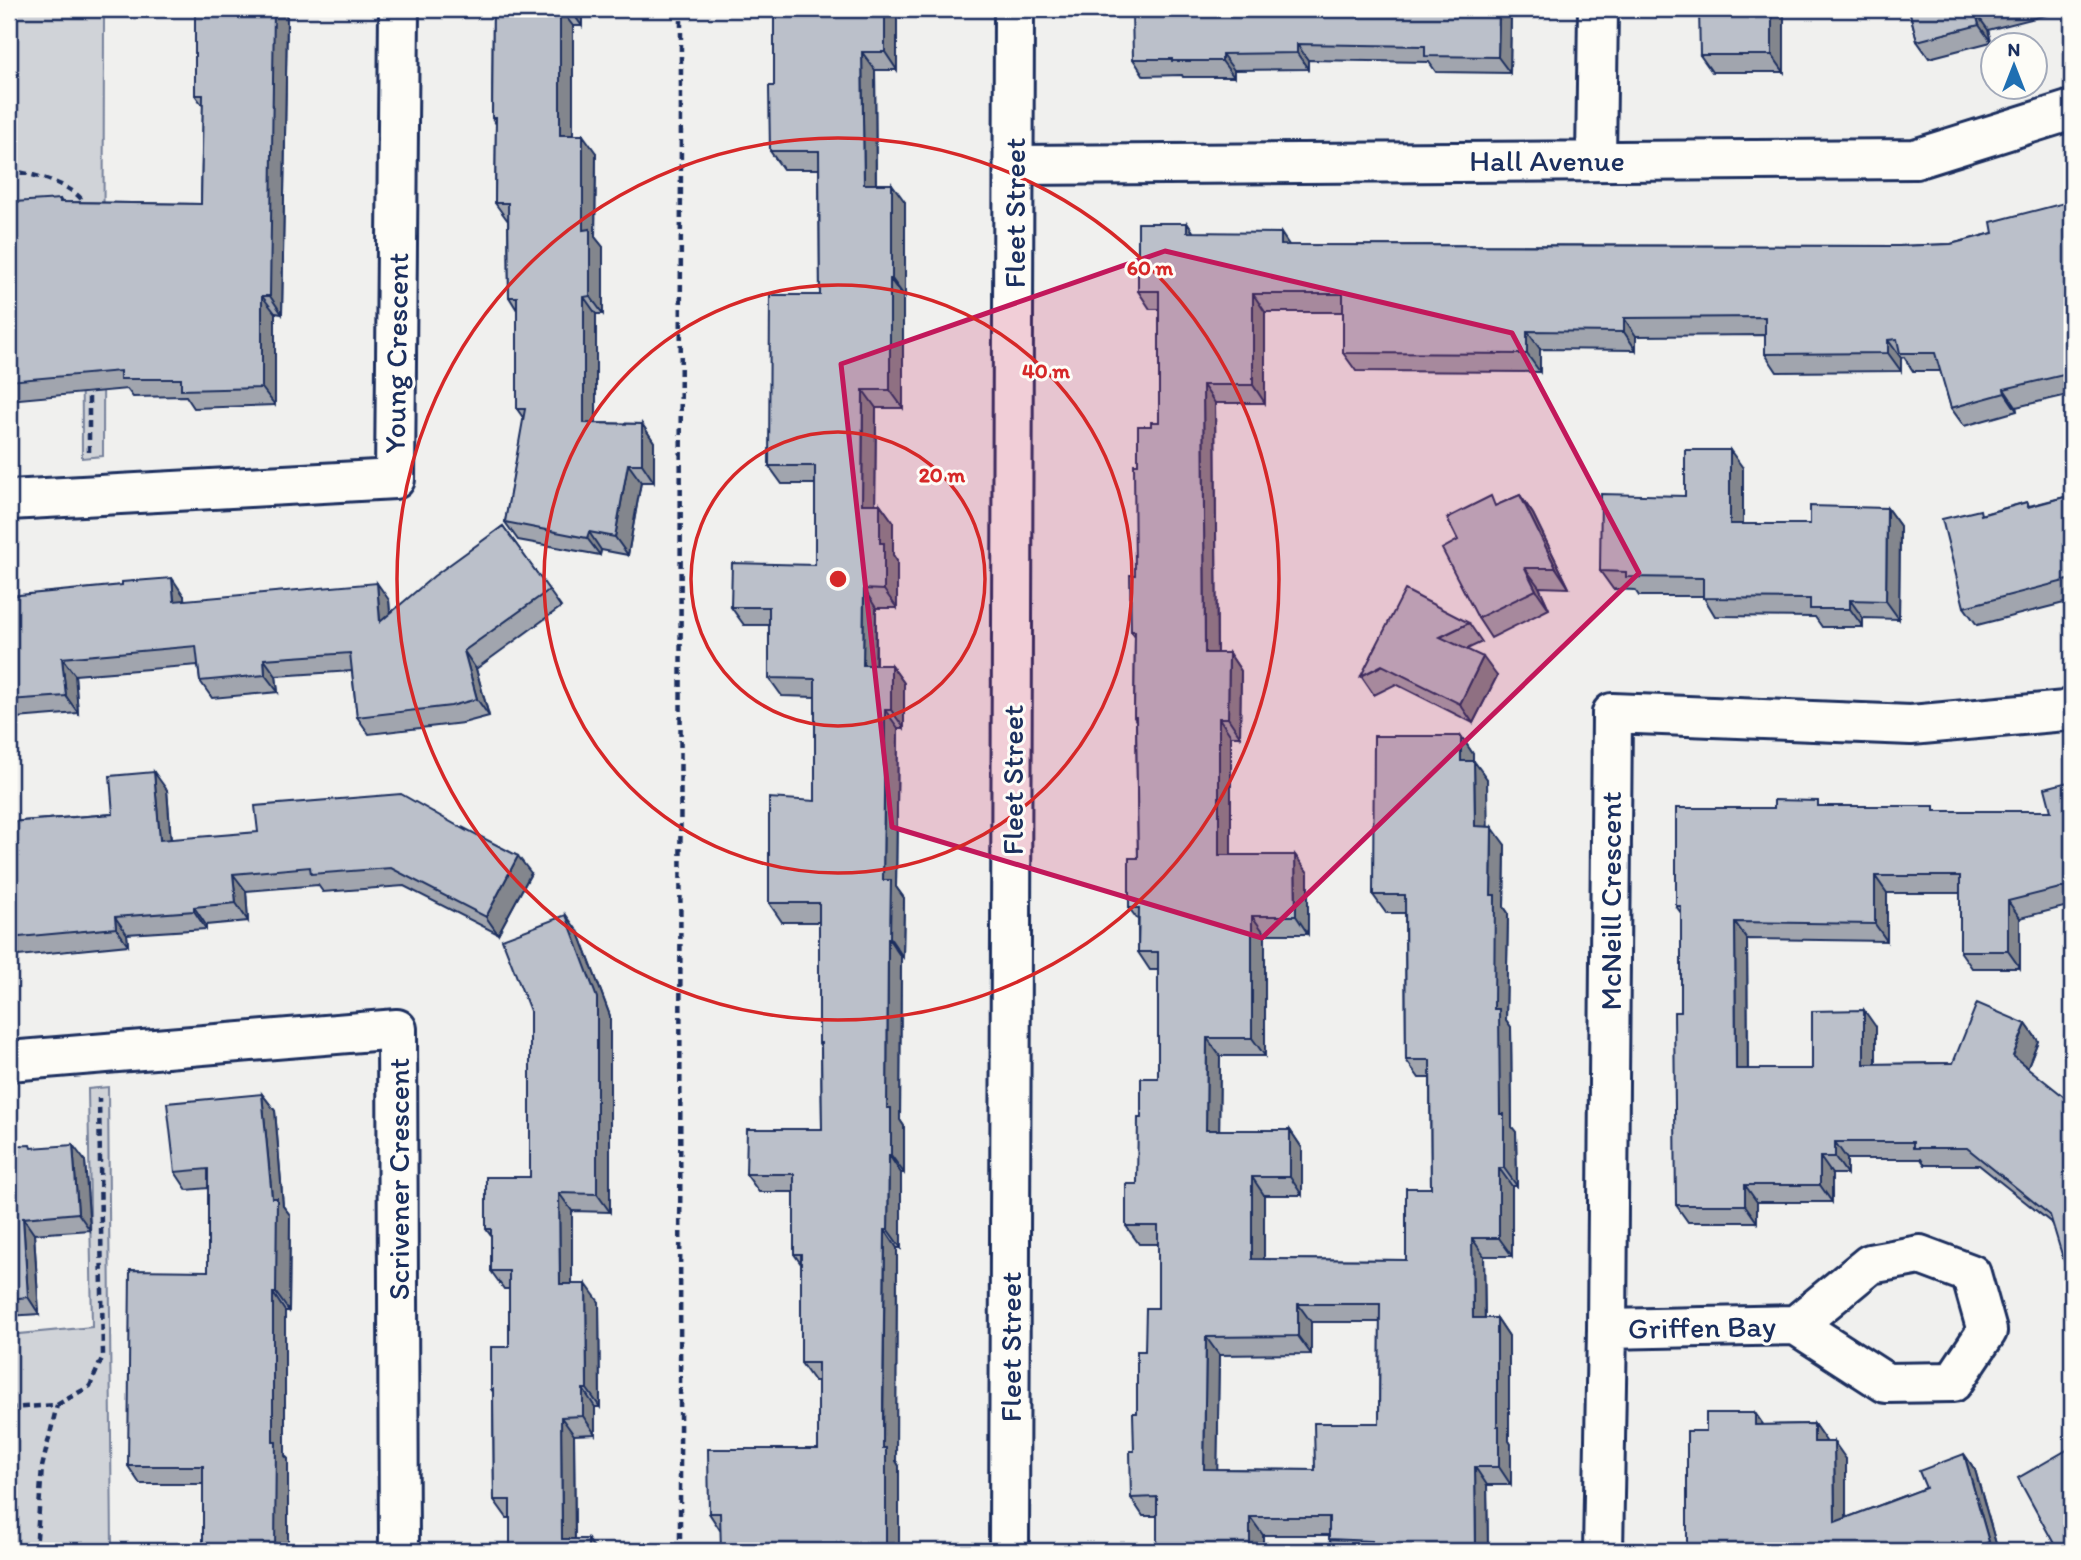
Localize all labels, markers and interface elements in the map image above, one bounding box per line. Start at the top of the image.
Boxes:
north arrow [1980,32,2050,102]
text: N [2008,38,2020,61]
street label: Fleet Street [996,138,1033,288]
street label: Hall Avenue [1469,142,1625,179]
street label: Young Crescent [376,252,416,454]
text: 60 m [1127,255,1174,280]
text: 40 m [1022,358,1070,383]
text: 20 m [919,462,966,487]
centre of rings [826,567,850,591]
street label: Fleet Street [994,705,1031,855]
street label: McNeill Crescent [1592,791,1629,1011]
street label: Scrivener Crescent [380,1058,417,1300]
street label: Fleet Street [992,1272,1029,1422]
street label: Griffen Bay [1628,1307,1776,1347]

